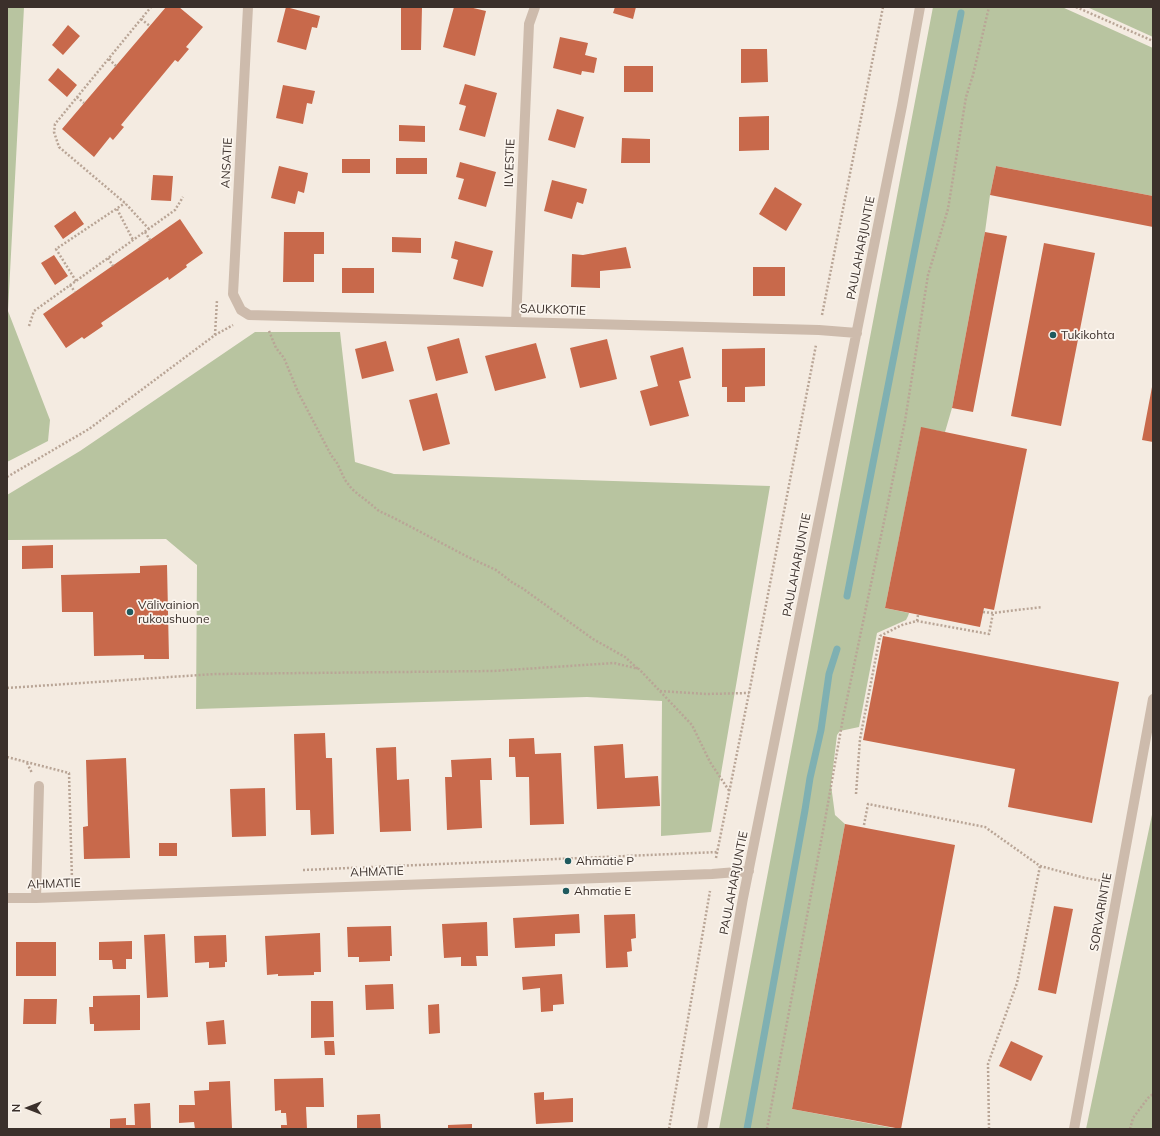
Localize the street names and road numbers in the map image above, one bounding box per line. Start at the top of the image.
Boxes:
street label: ANSATIE [218,137,236,189]
street label: ILVESTIE [502,139,518,187]
street label: PAULAHARJUNTIE [844,195,878,301]
street label: SAUKKOTIE [520,302,586,318]
street label: PAULAHARJUNTIE [780,512,814,618]
street label: PAULAHARJUNTIE [717,830,751,936]
street label: AHMATIE [350,864,404,880]
street label: SORVARINTIE [1087,872,1115,952]
street label: AHMATIE [27,876,81,892]

